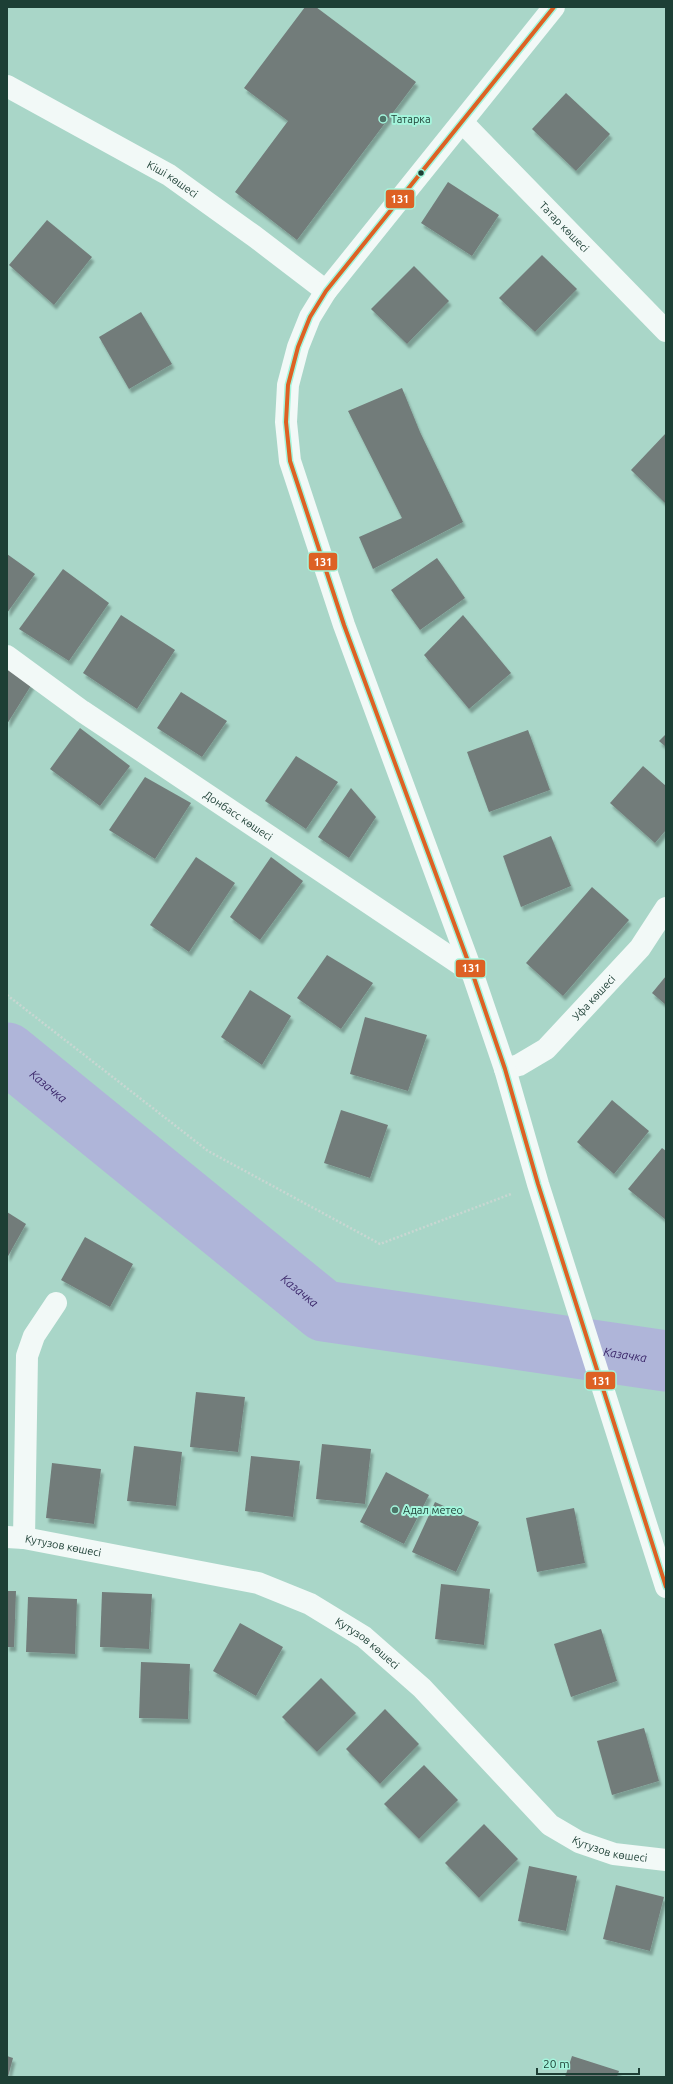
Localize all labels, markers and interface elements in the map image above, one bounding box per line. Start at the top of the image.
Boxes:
place label: Татарка [391,113,431,125]
marker: Татарка [378,114,388,124]
street label: Кіші көшесі [145,158,200,200]
unlabelled marker [416,168,426,178]
line badge: 131 [385,189,415,209]
text: 131 [391,193,409,205]
street label: Татар көшесі [537,199,591,254]
line badge: 131 [308,552,338,571]
text: 131 [314,556,332,568]
street label: Донбасс көшесі [202,788,275,843]
line badge: 131 [455,959,486,978]
text: 131 [462,962,480,974]
street label: Уфа көшесі [570,973,618,1023]
water label: Казачка [27,1067,70,1105]
water label: Казачка [279,1272,321,1310]
water label: Казачка [603,1345,648,1364]
line badge: 131 [585,1371,616,1390]
text: 131 [592,1375,610,1387]
place label: Адал метео [403,1504,463,1516]
marker: Адал метео [390,1505,400,1515]
street label: Кутузов көшесі [24,1532,102,1559]
street label: Кутузов көшесі [333,1615,402,1671]
street label: Кутузов көшесі [570,1833,648,1864]
scale bar [537,2050,639,2076]
text: 20 m [543,2057,570,2070]

